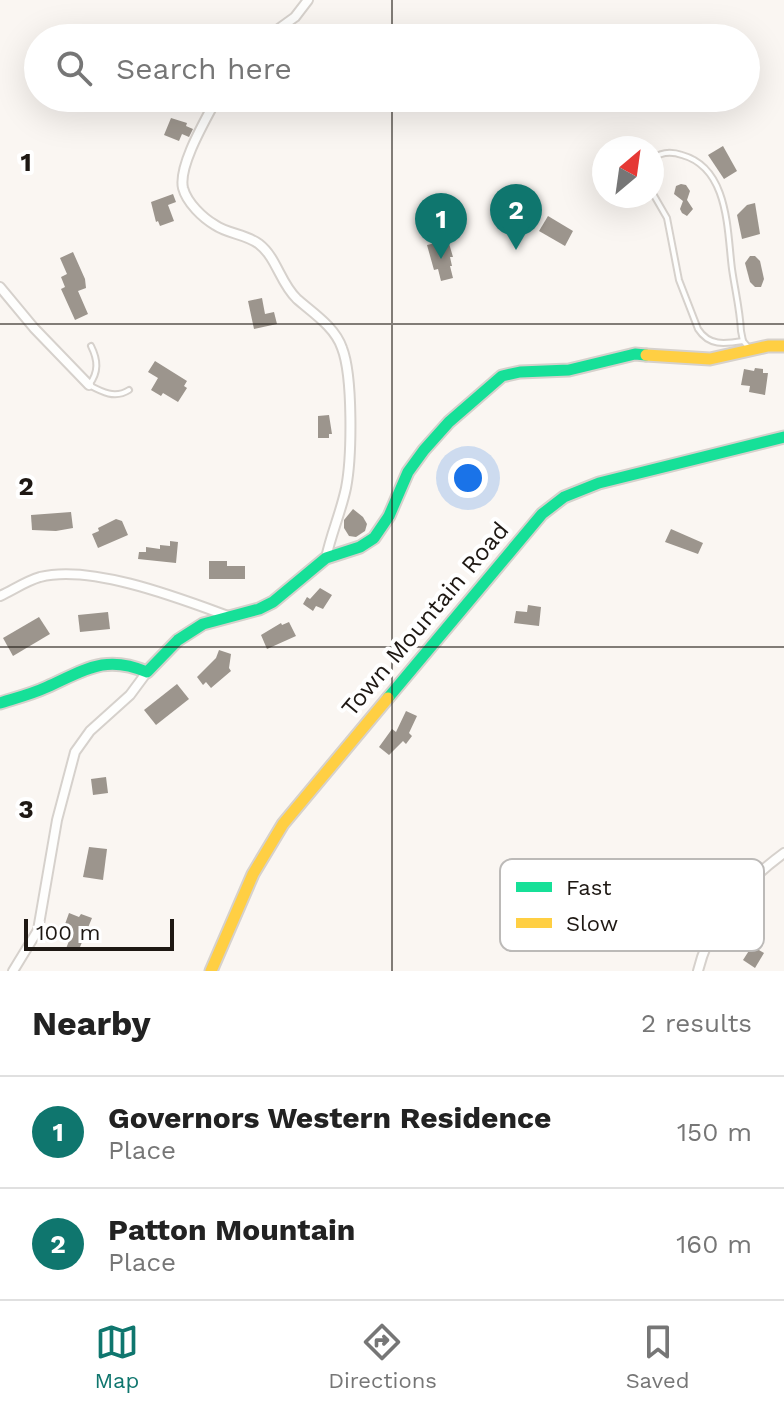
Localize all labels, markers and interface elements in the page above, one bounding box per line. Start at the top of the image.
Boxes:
search box [24,24,760,112]
icon: search [52,46,96,90]
text: Search here [116,51,292,86]
north arrow [592,136,664,208]
text: 1 [20,147,32,177]
pin: 2 [490,184,542,250]
pin: 1 [415,193,467,259]
your location [448,458,488,498]
text: 2 [18,471,34,501]
street label: Town Mountain Road [336,516,514,722]
text: 3 [18,794,34,824]
legend [500,859,764,951]
text: Fast [566,875,612,900]
text: Slow [566,911,618,936]
scale bar [24,915,174,951]
text: 100 m [36,920,100,945]
text: Nearby [32,1003,151,1043]
text: 2 results [641,1008,752,1038]
text: Governors Western Residence [108,1100,551,1135]
text: 1 [52,1117,64,1147]
text: 150 m [677,1117,752,1147]
text: Place [108,1135,176,1165]
text: Patton Mountain [108,1212,355,1247]
text: 2 [50,1229,66,1259]
text: 160 m [676,1229,752,1259]
text: Place [108,1247,176,1277]
tab: Map [94,1320,139,1393]
tab: Directions [328,1320,437,1393]
tab: Saved [626,1320,690,1393]

